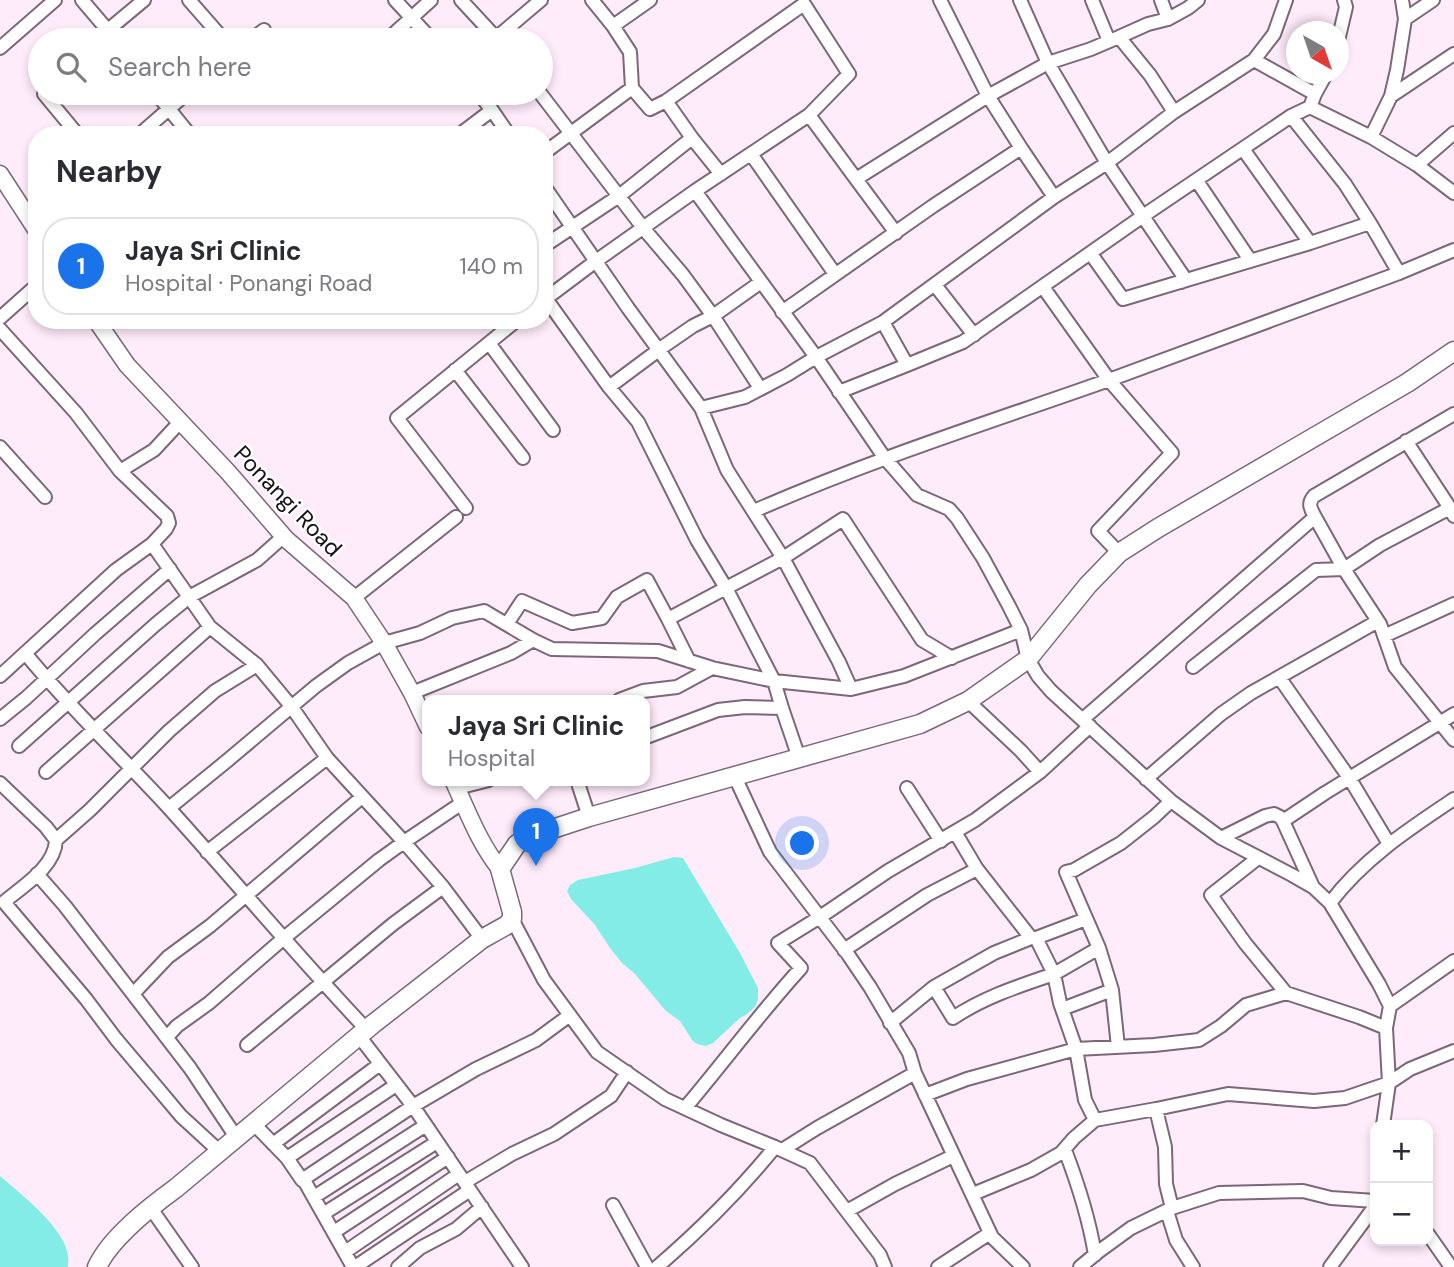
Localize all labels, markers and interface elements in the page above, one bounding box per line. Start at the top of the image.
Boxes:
north arrow [1286,21,1349,84]
search box [28,28,553,105]
icon: search [52,48,90,86]
text: Search here [108,50,251,84]
text: Nearby [56,152,162,191]
text: Jaya Sri Clinic [125,234,302,268]
text: 1 [77,251,85,281]
text: 140 m [460,251,523,281]
text: Hospital · Ponangi Road [125,268,372,298]
street label: Ponangi Road [227,439,349,563]
popup [422,695,650,786]
text: Jaya Sri Clinic [448,709,624,743]
text: Hospital [448,743,535,773]
pin: 1 [513,808,559,866]
your location [785,826,819,860]
map controls [1370,1120,1433,1246]
button: + [1370,1120,1433,1183]
button: − [1370,1183,1433,1246]

